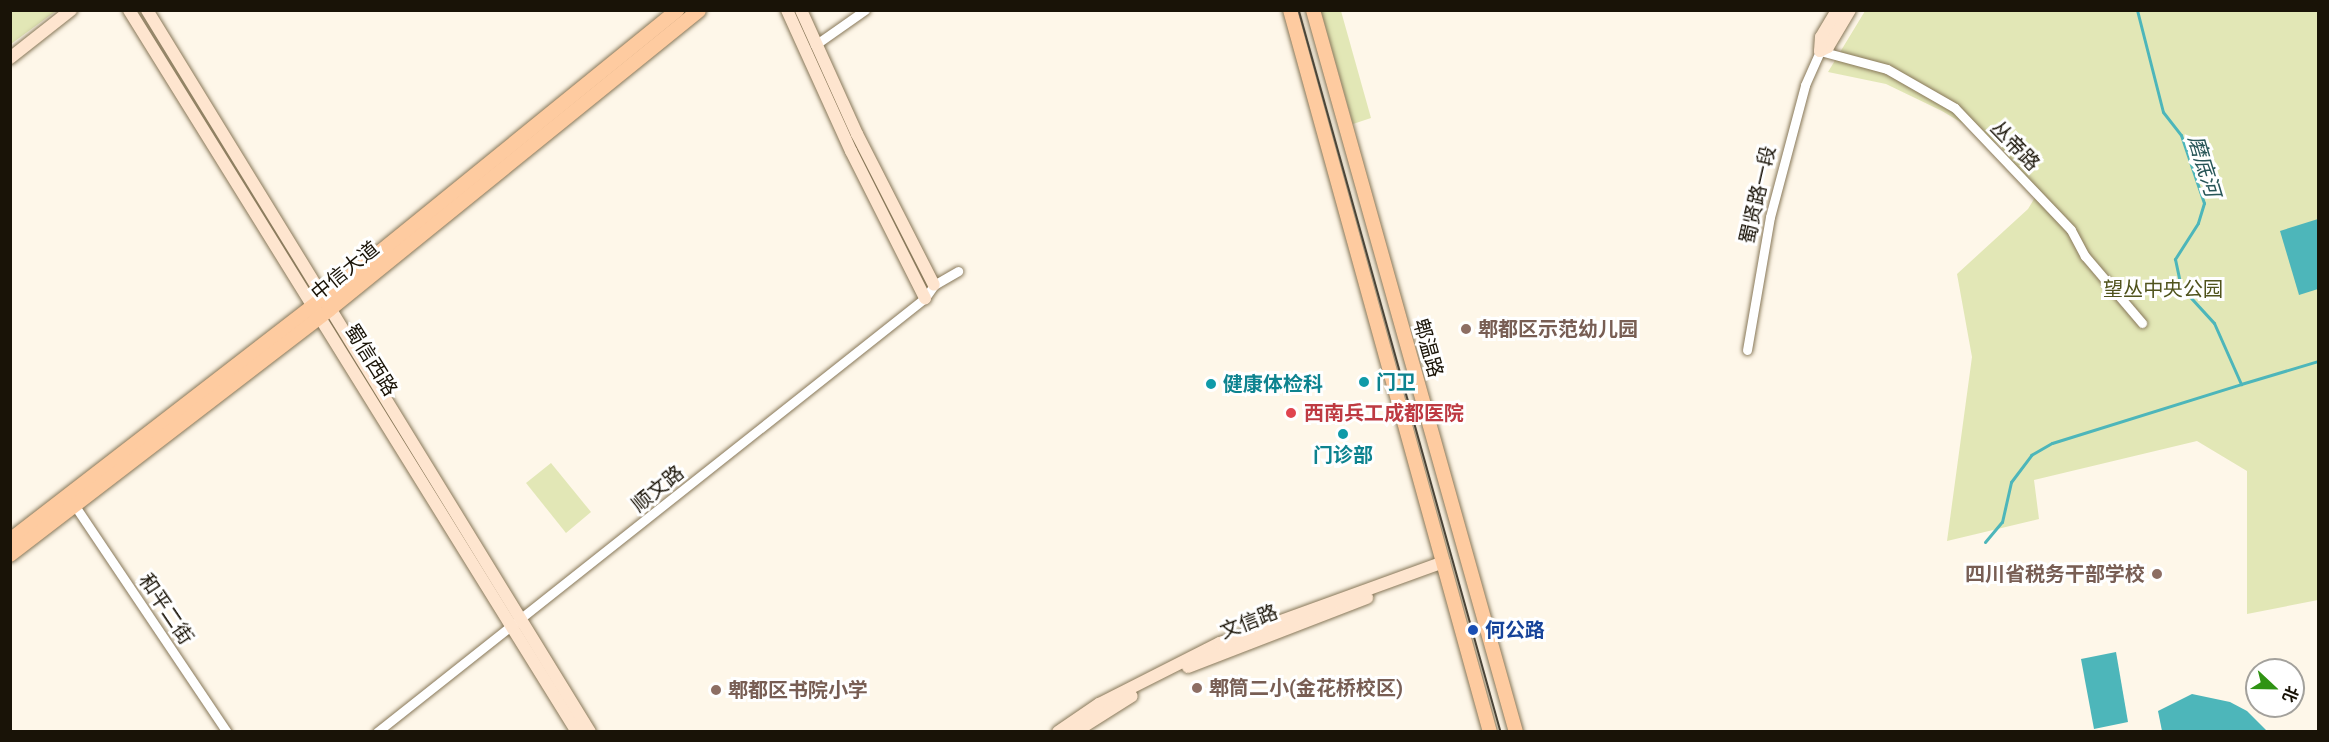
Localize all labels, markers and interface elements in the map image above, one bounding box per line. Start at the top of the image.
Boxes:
street label: 丛帝路 [1986,116,2044,176]
water label: 磨底河 [2183,132,2225,200]
street label: 蜀贤路一段 [1735,144,1781,246]
street label: 中信大道 [306,237,384,305]
park label: 望丛中央公园 [2103,277,2223,301]
street label: 郫温路 [1408,316,1448,380]
place label: 郫都区示范幼儿园 [1478,317,1638,341]
street label: 蜀信西路 [340,320,402,400]
marker: 郫都区示范幼儿园 [1459,322,1473,336]
place label: 门卫 [1376,370,1416,394]
place label: 健康体检科 [1223,372,1323,396]
marker: 门卫 [1357,375,1371,389]
marker: 健康体检科 [1204,377,1218,391]
place label: 西南兵工成都医院 [1304,401,1464,425]
marker: 西南兵工成都医院 [1282,404,1300,422]
marker: 门诊部 [1336,427,1350,441]
place label: 门诊部 [1313,443,1373,467]
street label: 顺文路 [627,461,689,517]
place label: 四川省税务干部学校 [1965,562,2145,586]
marker: 四川省税务干部学校 [2150,567,2164,581]
street label: 和平二街 [134,569,198,649]
street label: 文信路 [1217,600,1281,644]
place label: 何公路 [1485,618,1545,642]
marker: 何公路 [1466,623,1480,637]
north arrow [2245,658,2305,718]
place label: 郫筒二小(金花桥校区) [1209,676,1403,700]
place label: 郫都区书院小学 [728,678,868,702]
marker: 郫筒二小(金花桥校区) [1190,681,1204,695]
marker: 郫都区书院小学 [709,683,723,697]
text: 北 [2278,683,2302,705]

